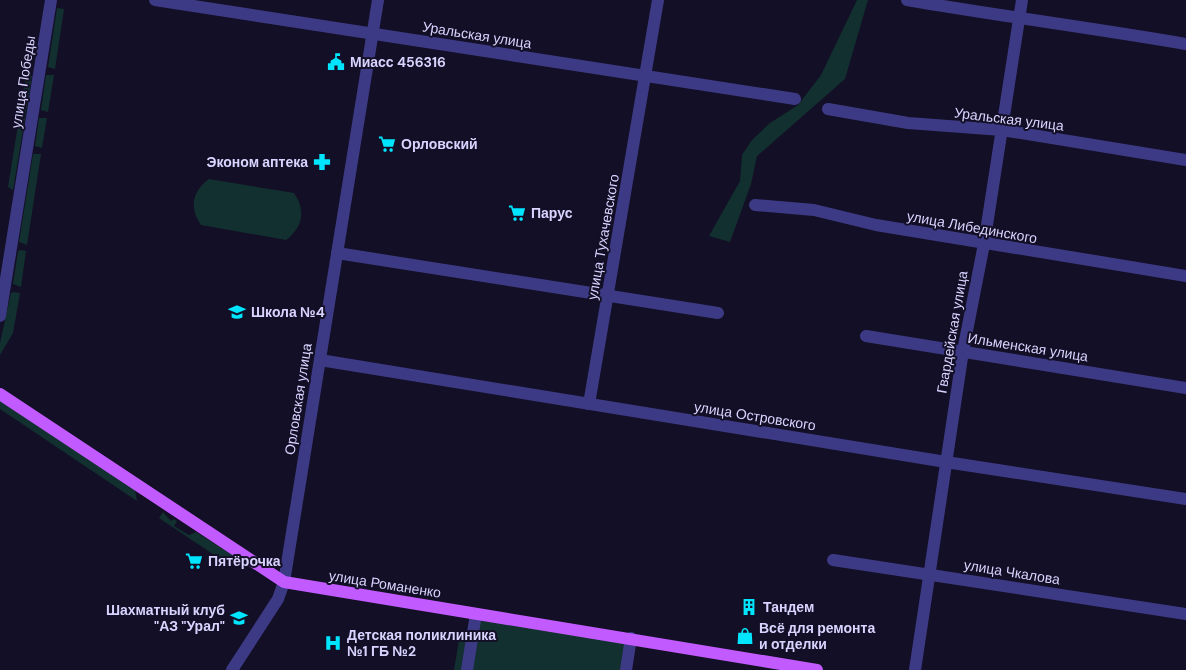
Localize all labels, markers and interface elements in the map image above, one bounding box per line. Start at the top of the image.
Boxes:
street label: Уральская улица [421,17,533,53]
street label: улица Победы [7,34,39,130]
public building icon: Миасс 456316 [326,52,346,72]
place label: Миасс 456316 [350,53,446,71]
street label: Уральская улица [953,103,1065,135]
supermarket icon: Орловский [377,134,397,154]
place label: Орловский [401,135,478,153]
pharmacy icon: Эконом аптека [312,152,332,172]
place label: Эконом аптека [207,153,308,171]
street label: улица Тухачевского [583,173,623,301]
supermarket icon: Парус [507,203,527,223]
place label: Парус [531,204,573,222]
street label: улица Либединского [905,207,1039,247]
street label: Гвардейская улица [932,269,972,395]
school or university icon: Школа №4 [227,302,247,322]
place label: Школа №4 [251,303,325,321]
street label: Ильменская улица [966,329,1090,365]
street label: Орловская улица [280,342,316,456]
street label: улица Островского [693,397,817,435]
supermarket icon: Пятёрочка [184,551,204,571]
place label: Пятёрочка [208,552,281,570]
street label: улица Чкалова [963,556,1061,589]
street label: улица Романенко [328,566,443,602]
building icon: Тандем [739,597,759,617]
place label: Тандем [763,598,814,616]
place label: Шахматный клуб "АЗ "Урал" [106,601,225,635]
school or university icon: Шахматный клуб "АЗ "Урал" [229,608,249,628]
place label: Всё для ремонта и отделки [759,619,875,653]
place label: Детская поликлиника №1 ГБ №2 [347,626,496,660]
shop icon: Всё для ремонта и отделки [735,626,755,646]
hospital icon: Детская поликлиника №1 ГБ №2 [323,633,343,653]

